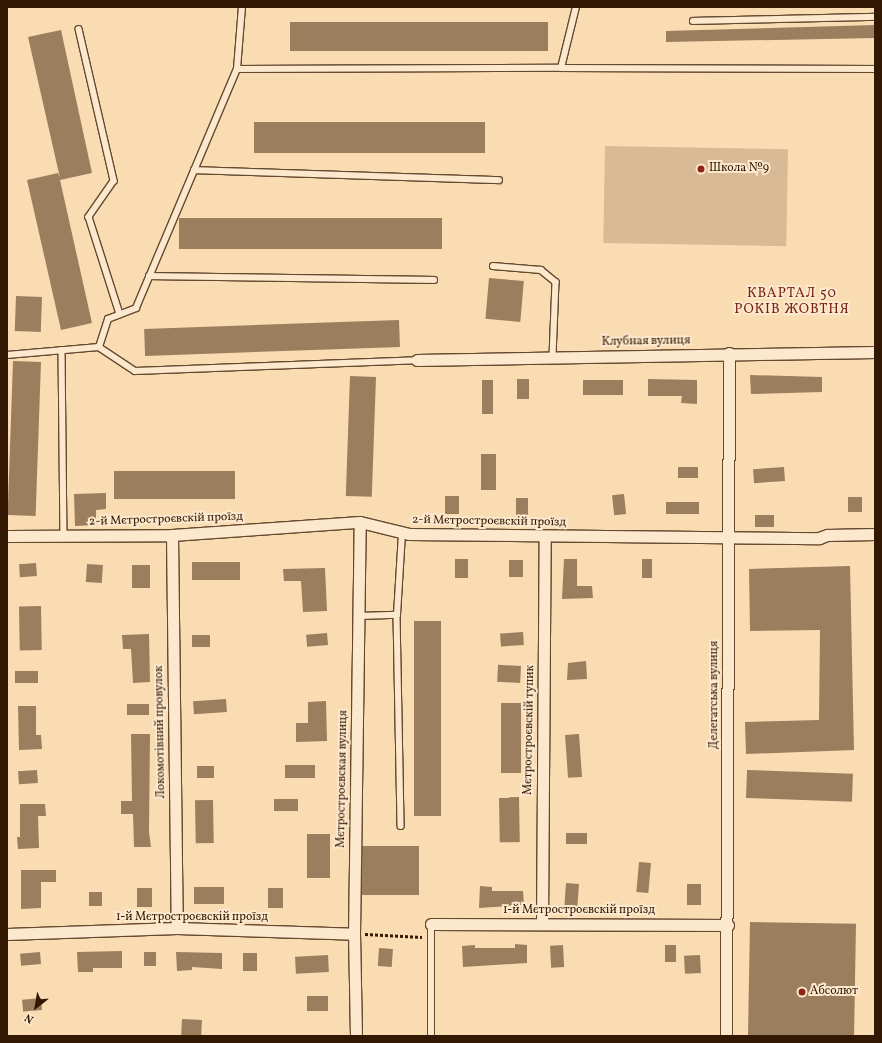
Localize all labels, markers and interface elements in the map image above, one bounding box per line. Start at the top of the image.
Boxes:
place label: Школа №9 [709,162,769,176]
marker: Школа №9 [696,164,706,174]
district label: КВАРТАЛ 50 РОКІВ ЖОВТНЯ [734,286,850,318]
street label: Клубная вулиця [602,334,690,350]
street label: 2-й Мєтростроєвскій проїзд [89,510,243,530]
street label: 2-й Мєтростроєвскій проїзд [412,513,566,531]
street label: Делегатська вулиця [708,641,722,749]
street label: Локомотівний провулок [153,665,169,799]
street label: Мєтростроєвскій тупик [522,665,538,795]
street label: Мєтростроєвская вулиця [335,710,351,848]
street label: 1-й Мєтростроєвскій проїзд [503,904,655,918]
street label: 1-й Мєтростроєвскій проїзд [116,911,268,925]
place label: Абсолют [810,985,858,999]
north arrow [16,987,56,1027]
marker: Абсолют [797,987,807,997]
text: N [22,1009,37,1026]

